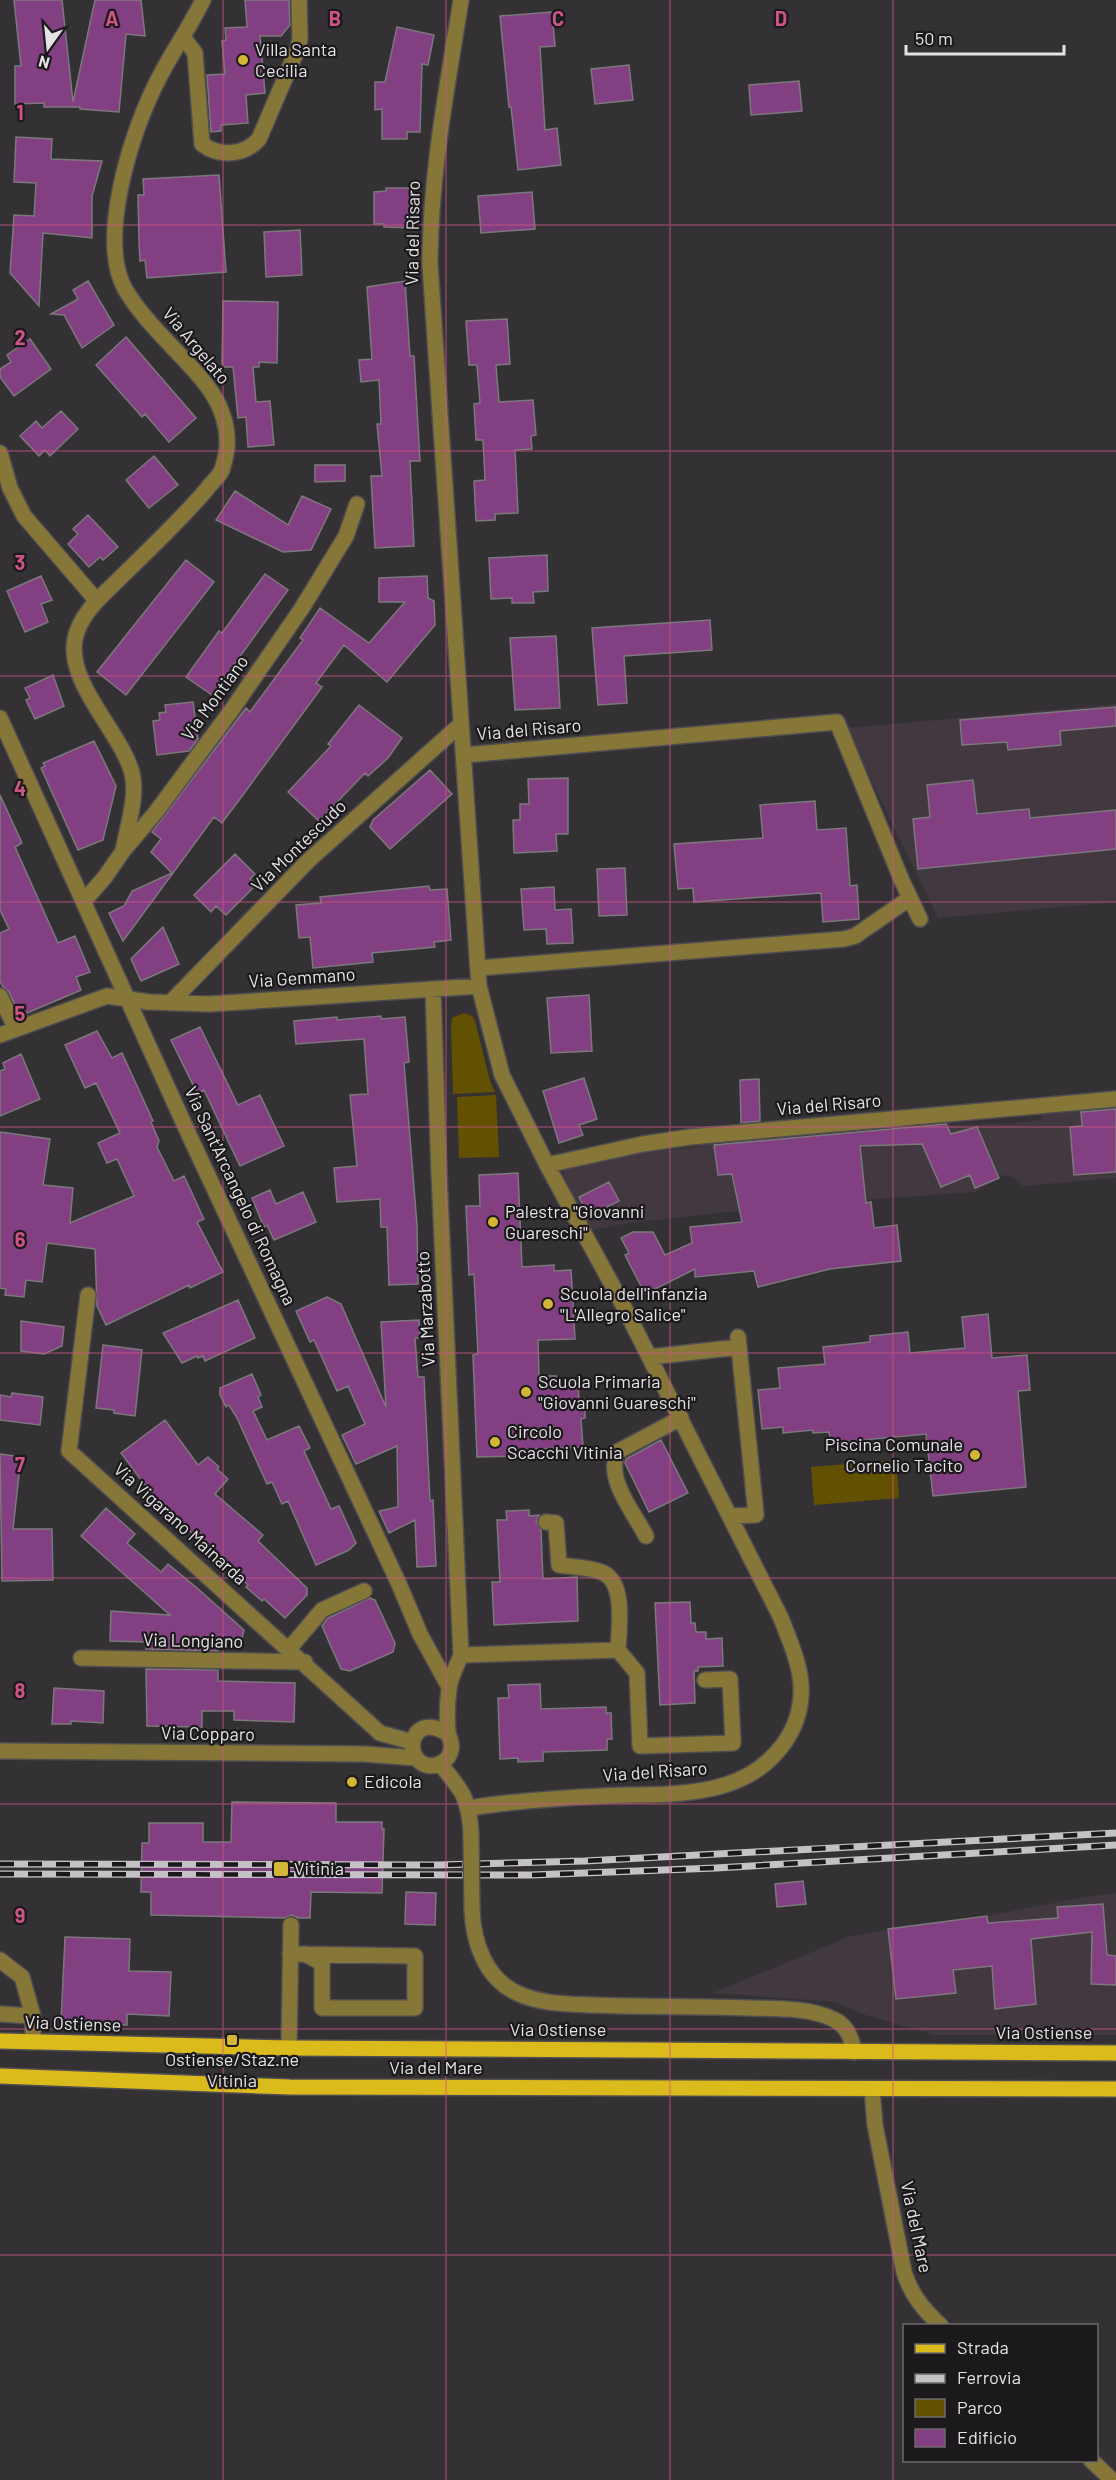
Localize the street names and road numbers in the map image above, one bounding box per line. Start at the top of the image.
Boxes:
street label: Via del Risaro [400,180,424,286]
street label: Via Argelato [158,302,235,388]
street label: Via Montiano [176,650,253,744]
street label: Via del Risaro [476,713,582,745]
street label: Via Montescudo [246,795,350,896]
street label: Via Gemmano [248,962,356,992]
street label: Via Sant'Arcangelo di Romagna [180,1083,301,1309]
street label: Via del Risaro [776,1088,882,1120]
street label: Via Marzabotto [411,1251,439,1368]
street label: Via Vigarano Mainarda [109,1458,252,1589]
street label: Via Longiano [143,1628,243,1652]
street label: Via Copparo [161,1721,255,1745]
street label: Via del Risaro [602,1756,708,1786]
street label: Via Ostiense [24,2010,122,2036]
street label: Via Ostiense [510,2018,606,2040]
street label: Via Ostiense [996,2021,1092,2043]
street label: Via del Mare [389,2056,483,2078]
street label: Via del Mare [897,2179,937,2275]

